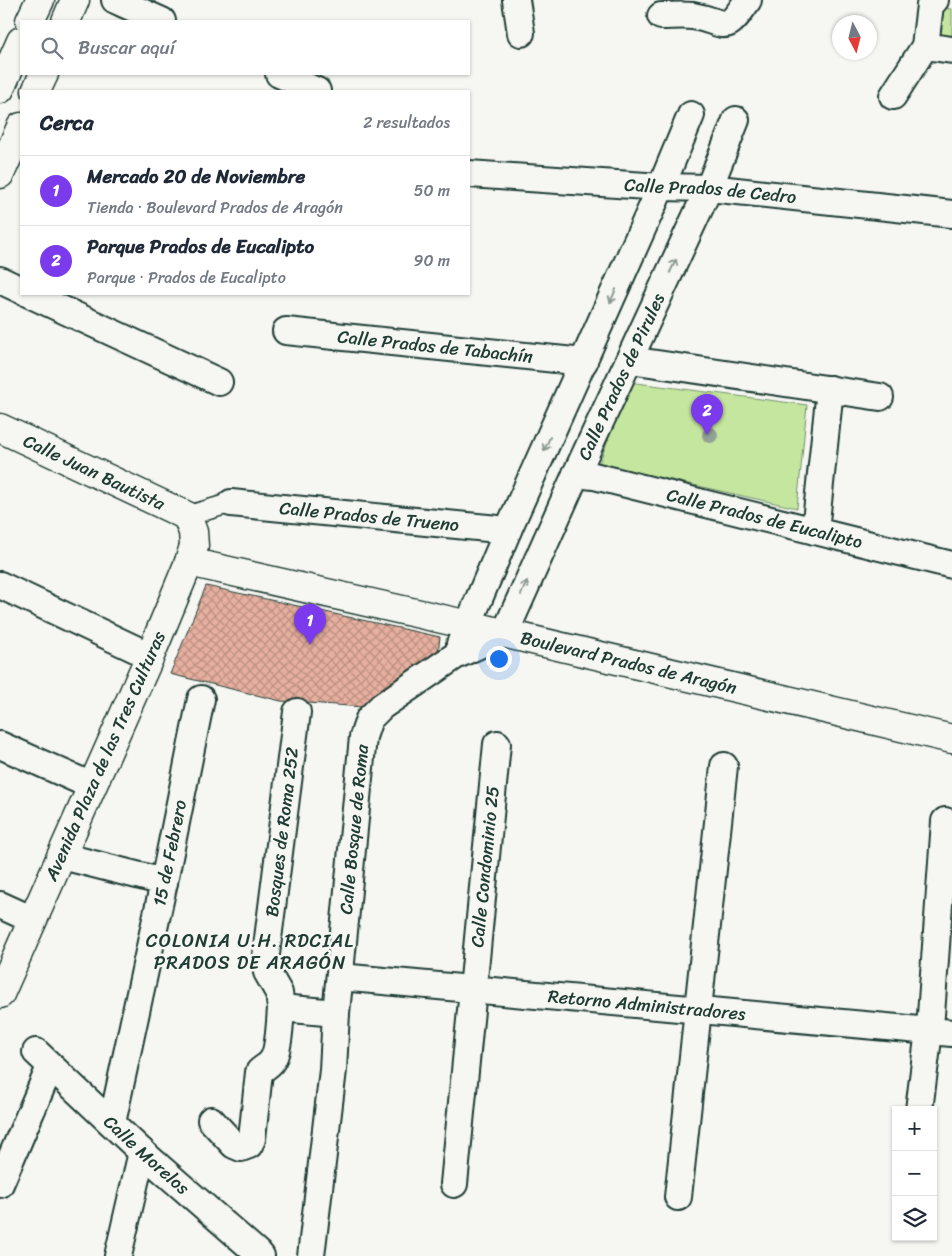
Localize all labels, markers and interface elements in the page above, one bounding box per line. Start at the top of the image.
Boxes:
north arrow [832,15,877,60]
search box [20,20,470,75]
text: Buscar aquí [78,31,175,64]
icon: search [38,34,66,62]
text: Cerca [40,104,94,142]
text: 2 resultados [363,108,450,137]
text: Mercado 20 de Noviembre [87,160,305,193]
street label: Calle Prados de Cedro [623,169,798,213]
text: 1 [53,176,59,205]
text: 50 m [414,176,450,205]
text: Tienda · Boulevard Prados de Aragón [87,193,343,222]
text: Parque Prados de Eucalipto [87,230,314,263]
text: 2 [51,246,61,275]
text: 90 m [414,246,450,275]
one-way arrow [669,259,679,274]
text: Parque · Prados de Eucalipto [87,263,286,292]
street label: Calle Prados de Pirules [568,287,674,466]
one-way arrow [607,288,617,303]
street label: Calle Prados de Tabachín [336,320,535,373]
pin: 2 [691,394,723,435]
street label: Calle Juan Bautista [18,425,171,520]
one-way arrow [541,436,551,451]
street label: Calle Prados de Eucalipto [663,479,866,558]
street label: Calle Prados de Trueno [278,492,461,541]
one-way arrow [520,581,530,596]
pin: 1 [294,604,326,645]
street label: Boulevard Prados de Aragón [517,622,740,704]
street label: Avenida Plaza de las Tres Culturas [35,625,175,887]
your location [486,646,512,672]
street label: Calle Bosque de Roma [330,742,378,916]
street label: Bosques de Roma 252 [256,745,308,919]
street label: Calle Condominio 25 [461,784,509,949]
street label: 15 de Febrero [143,797,196,909]
district label: COLONIA U.H. RDCIAL PRADOS DE ARAGÓN [146,924,354,979]
street label: Retorno Administradores [547,980,747,1030]
map controls [892,1106,937,1241]
button: + [892,1106,937,1151]
street label: Calle Morelos [96,1107,198,1204]
button: − [892,1151,937,1196]
button: layers [892,1196,937,1241]

